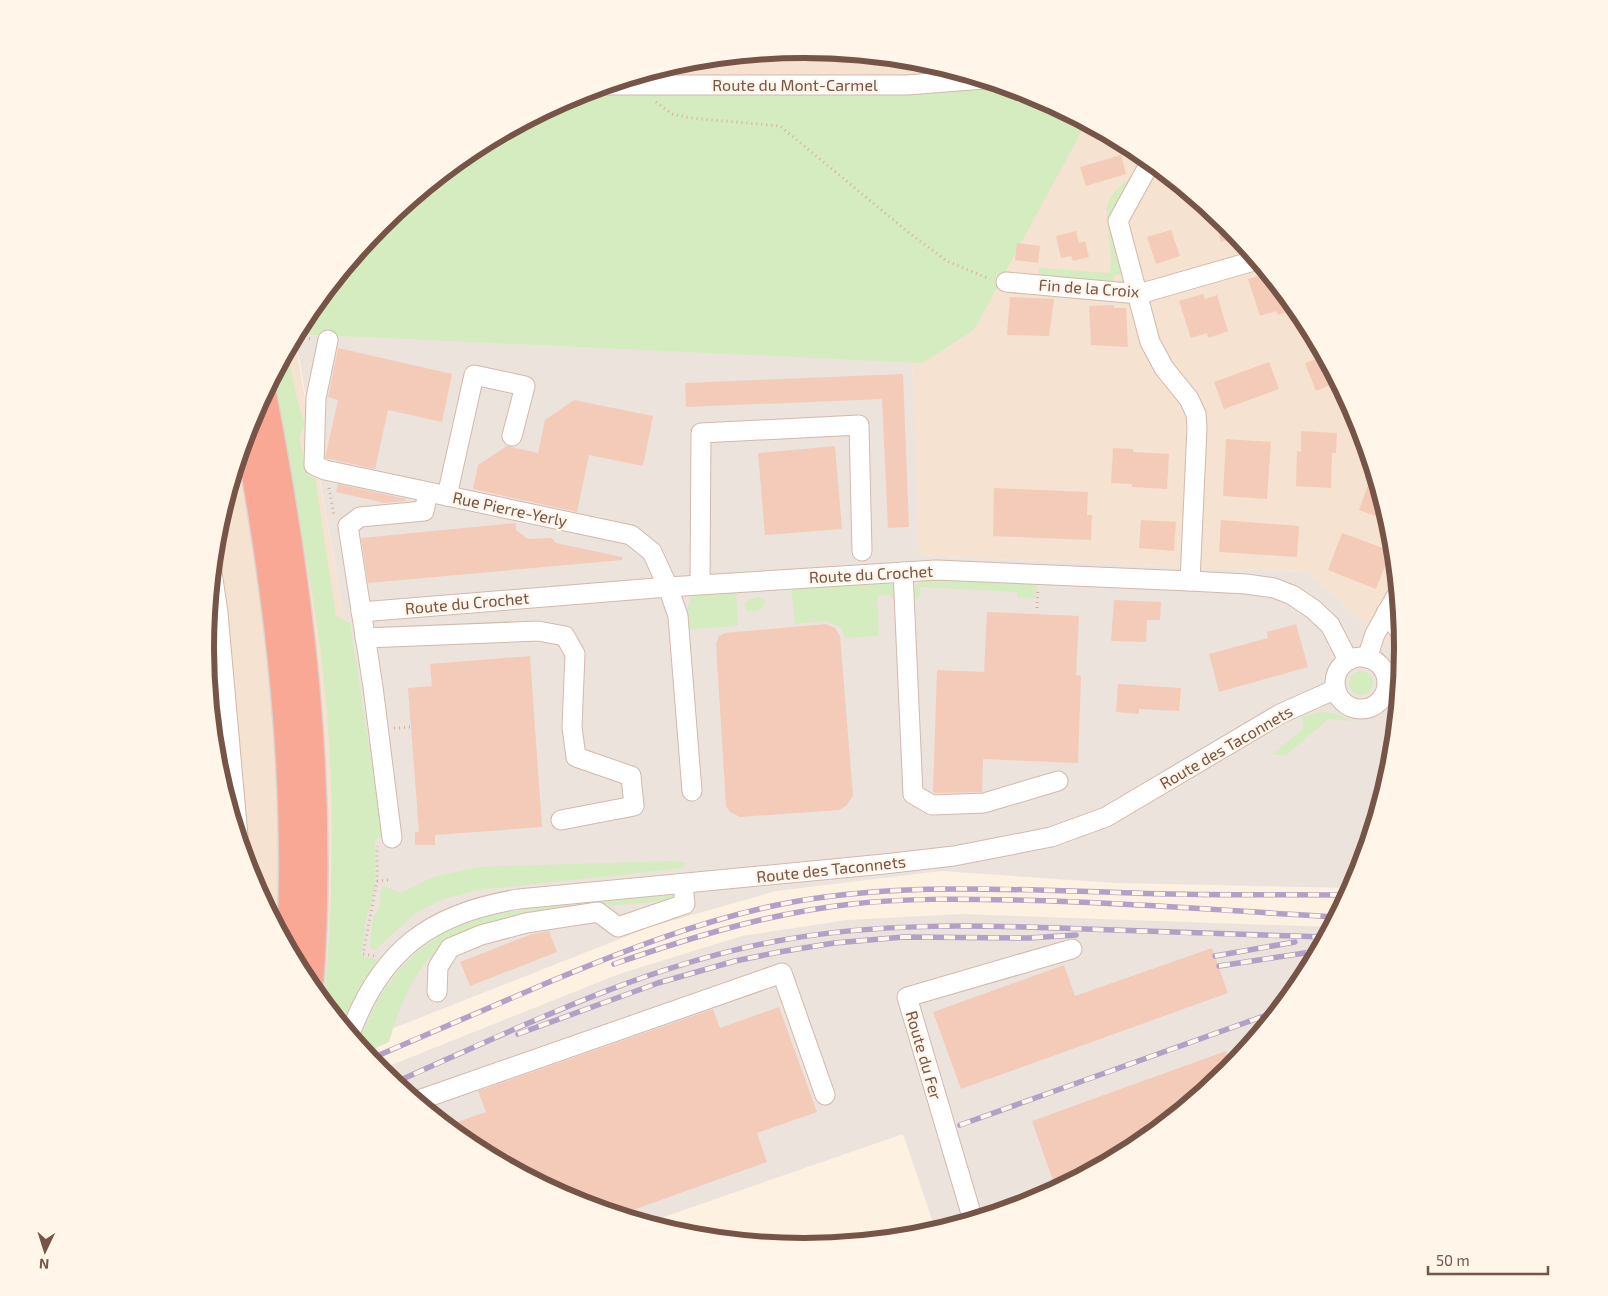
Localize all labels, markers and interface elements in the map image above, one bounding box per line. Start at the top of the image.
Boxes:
street label: Route du Mont-Carmel [712,75,878,94]
street label: Fin de la Croix [1038,275,1140,301]
street label: Rue Pierre-Yerly [451,487,570,530]
street label: Route du Crochet [808,561,934,586]
street label: Route du Crochet [404,588,530,617]
street label: Route des Taconnets [1156,701,1296,792]
street label: Route des Taconnets [755,851,907,886]
street label: Route du Fer [903,1008,946,1102]
north arrow [20,1226,70,1276]
scale bar [1428,1244,1548,1276]
text: 50 m [1436,1251,1470,1269]
text: N [38,1256,50,1273]

